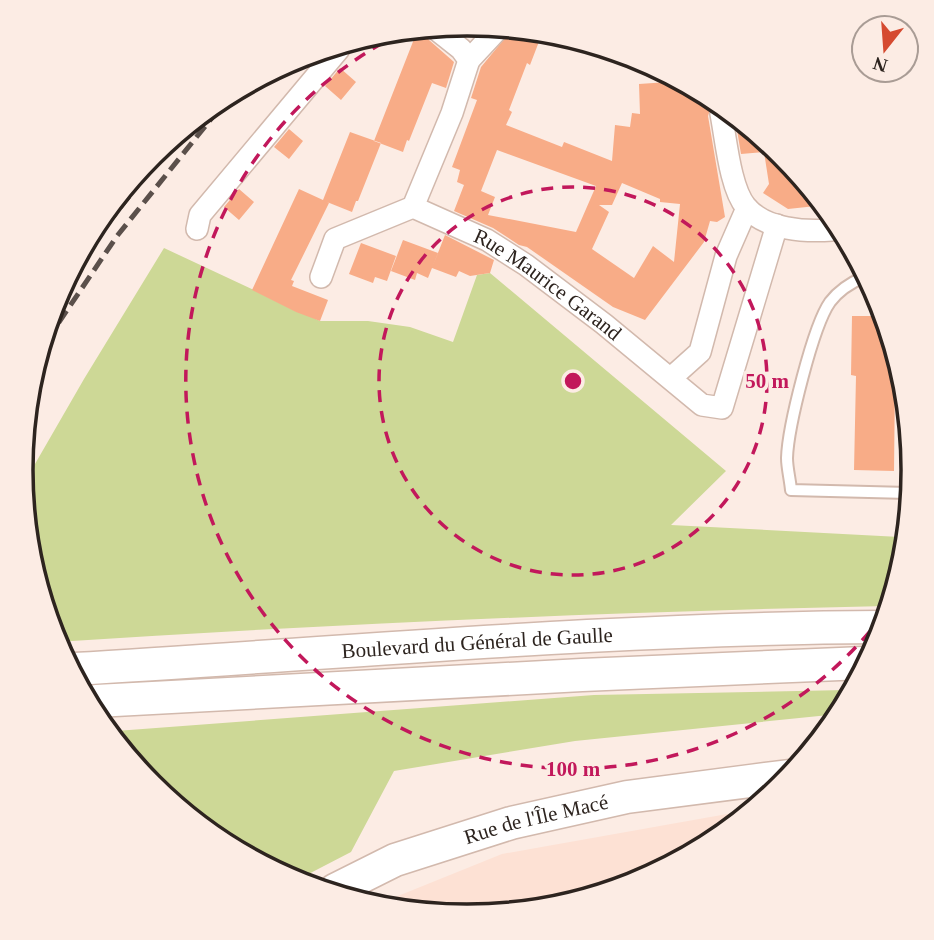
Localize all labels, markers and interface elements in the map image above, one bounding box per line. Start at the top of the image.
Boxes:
north arrow [850,14,920,84]
text: N [870,53,890,77]
street label: Rue Maurice Garand [470,224,627,346]
centre of rings [561,369,585,393]
text: 50 m [745,369,789,393]
street label: Boulevard du Général de Gaulle [341,623,613,663]
text: 100 m [546,757,601,781]
street label: Rue de l'Île Macé [461,790,610,849]

